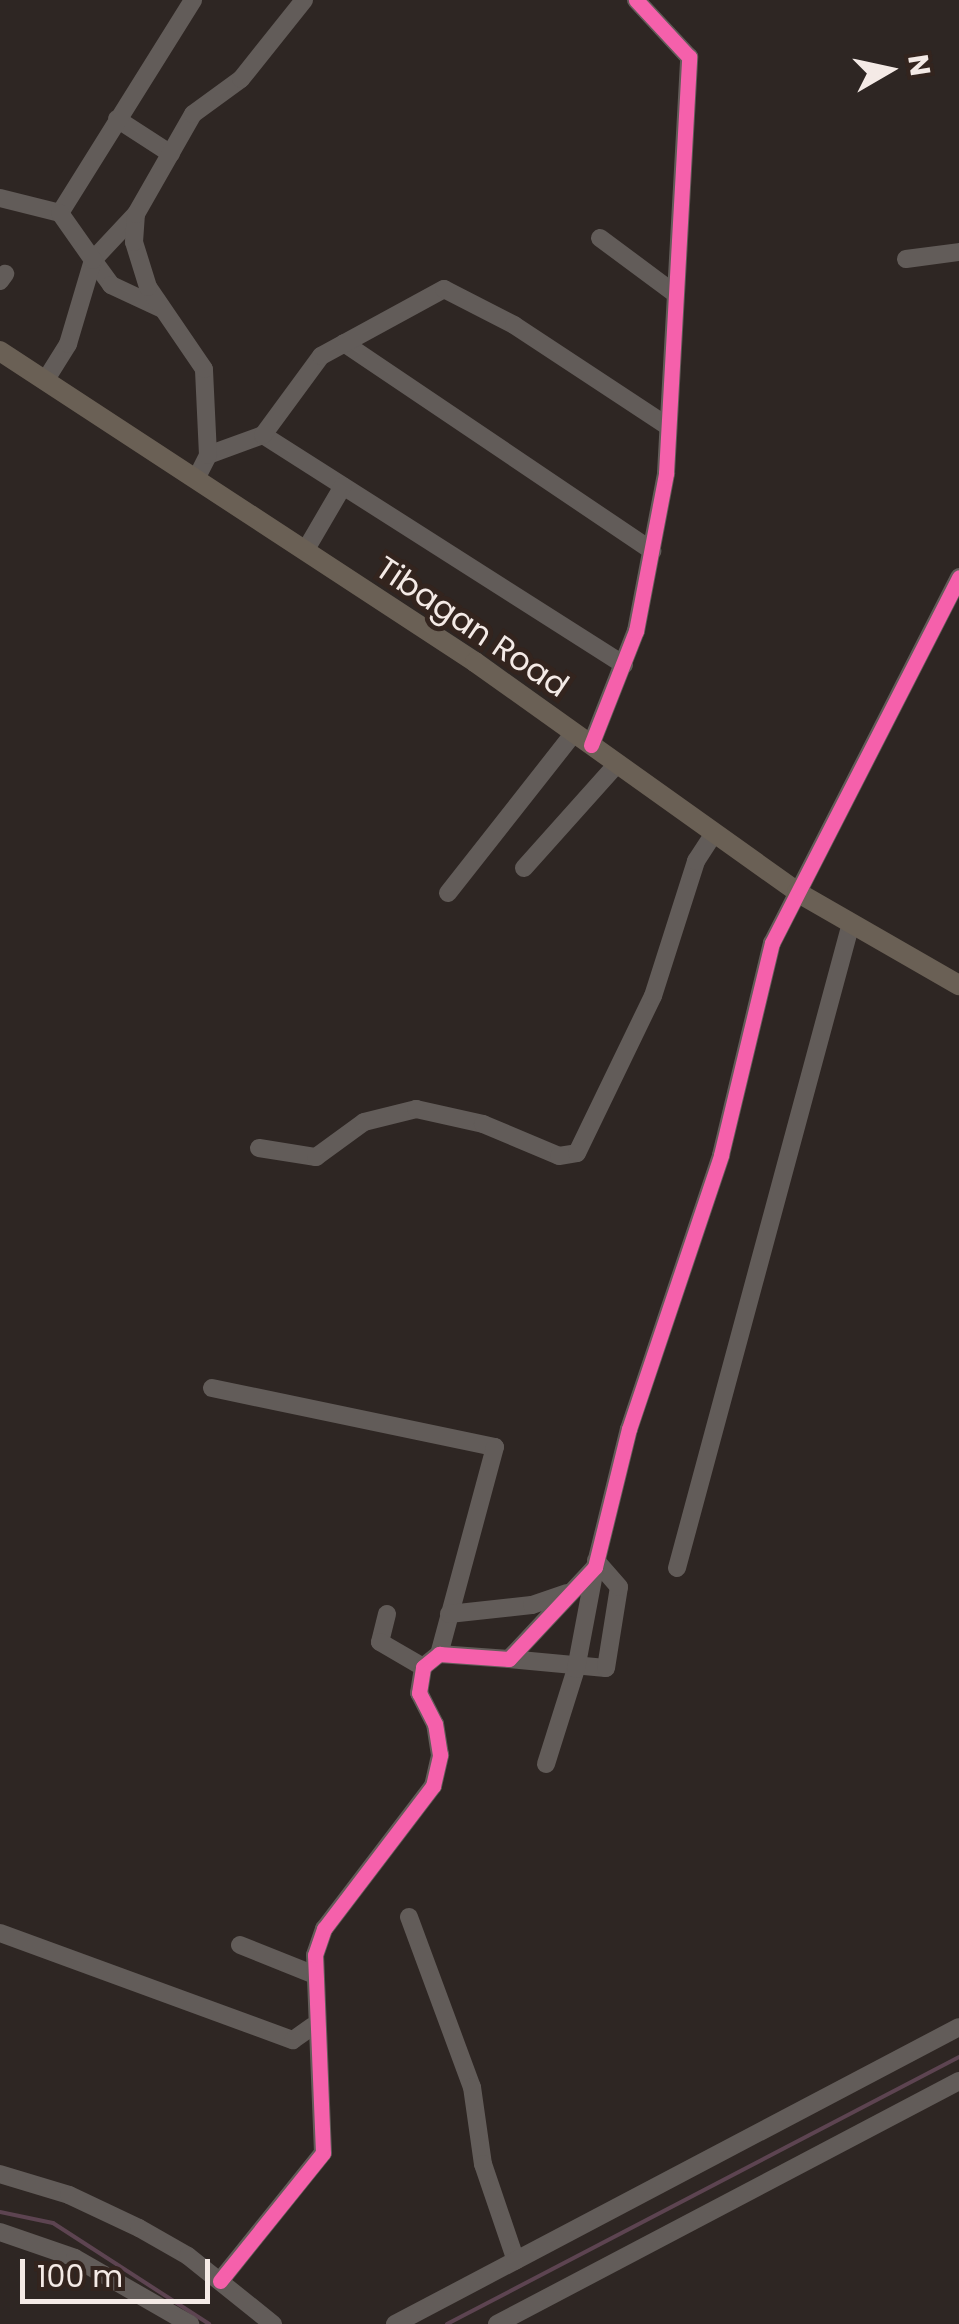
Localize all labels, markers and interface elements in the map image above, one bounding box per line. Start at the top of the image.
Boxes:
north arrow [839,20,939,120]
text: N [898,52,940,79]
street label: Tibagan Road [368,548,576,706]
scale bar [25,2239,215,2301]
text: 100 m [37,2255,123,2298]

